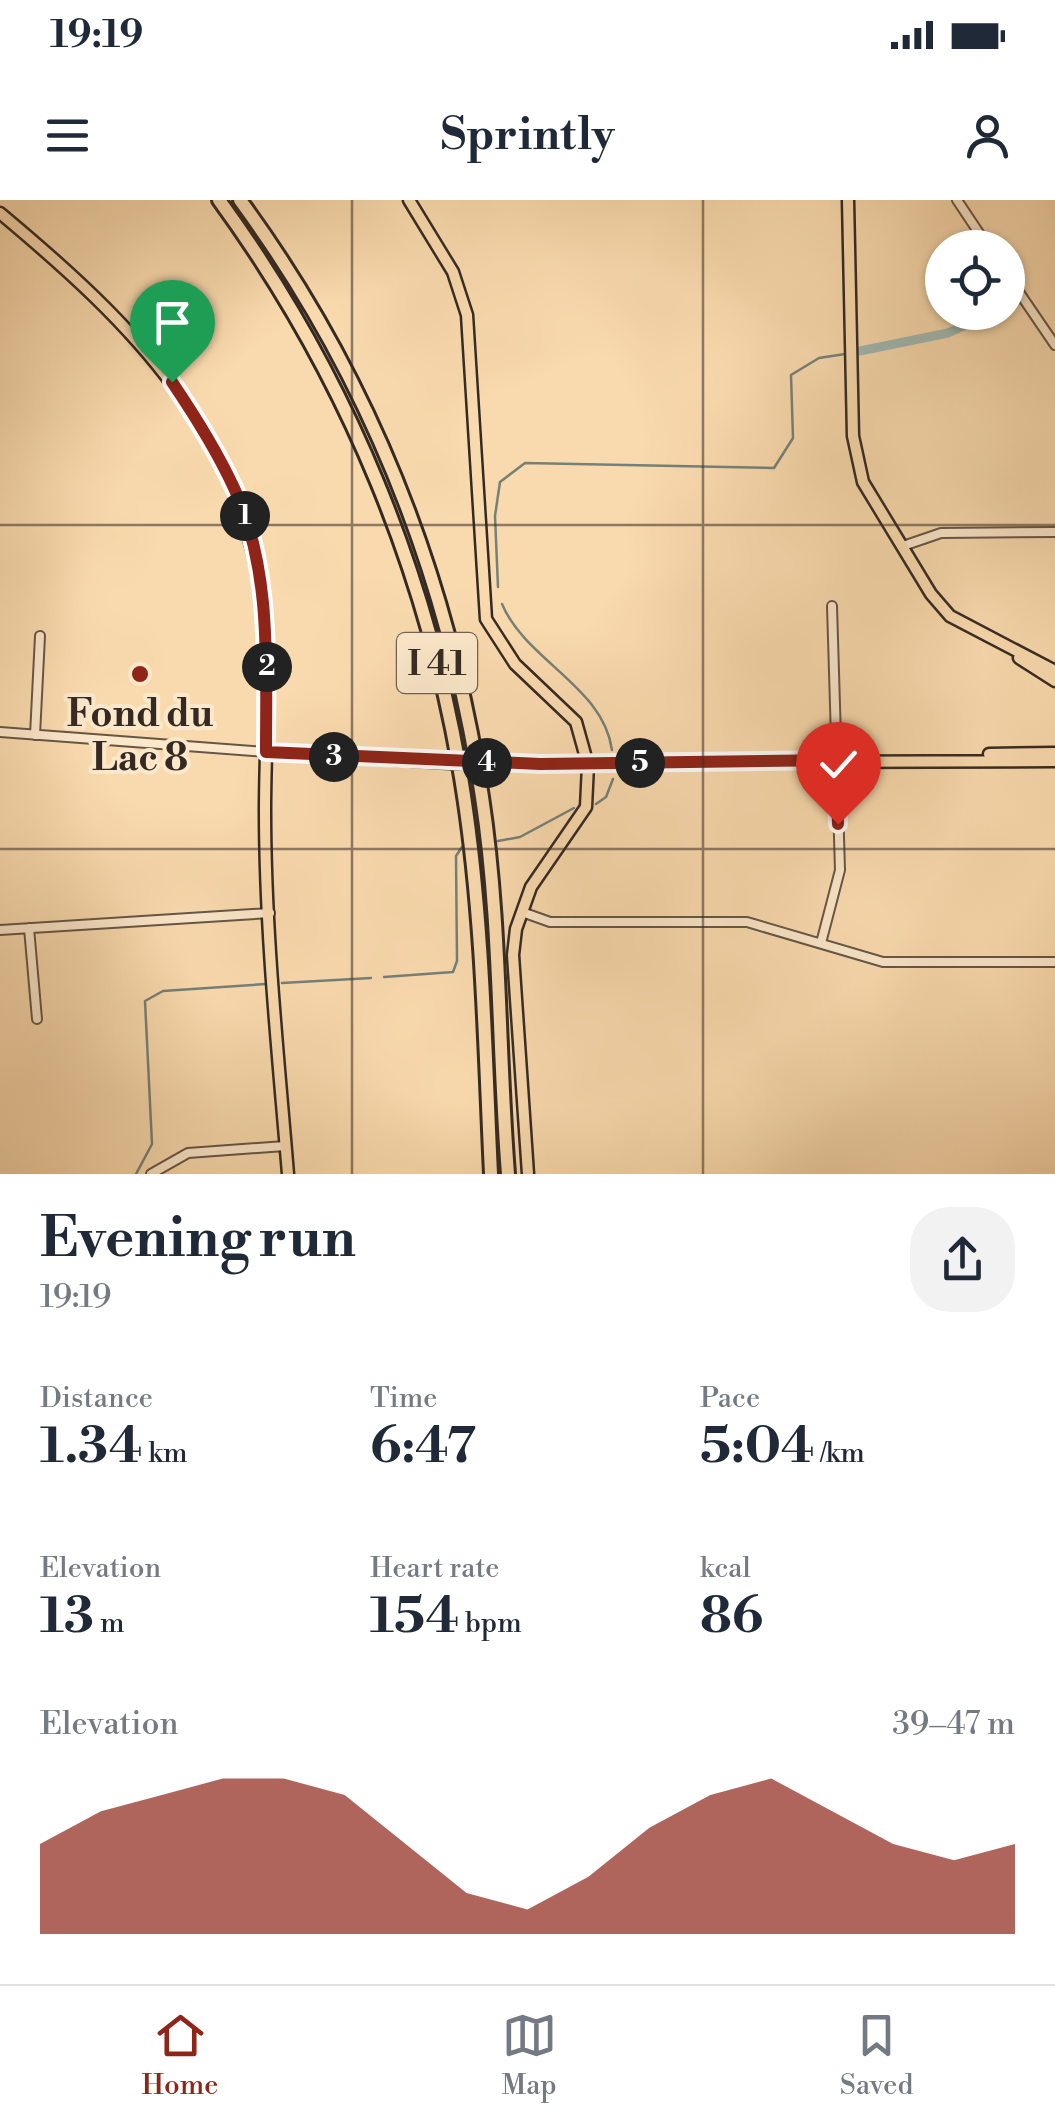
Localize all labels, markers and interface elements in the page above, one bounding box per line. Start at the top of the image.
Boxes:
text: 19:19 [50,12,144,59]
text: Sprintly [440,107,615,164]
icon: menu [40,108,95,163]
icon: person [960,108,1015,163]
map controls [925,230,1025,330]
button: locate [925,230,1025,330]
pin [130,280,215,383]
icon: arrive [145,295,200,350]
pin: 1 [220,491,270,541]
text: 1 [238,498,252,533]
road number: I 41 [397,633,477,693]
pin: 2 [242,642,292,692]
text: 2 [258,649,276,684]
marker: Fond du Lac 8 [129,663,151,685]
place label: Fond du Lac 8 [67,691,213,782]
pin [796,722,881,825]
pin: 3 [309,732,359,782]
icon: check [811,737,866,792]
pin: 4 [462,738,512,788]
pin: 5 [615,738,665,788]
text: 3 [326,739,342,774]
text: 4 [478,745,496,780]
text: 5 [631,745,649,780]
text: Evening run [40,1205,356,1274]
button: share [910,1207,1015,1312]
text: 19:19 [40,1277,111,1317]
text: Distance [40,1381,153,1416]
text: Time [370,1381,437,1416]
text: Pace [700,1381,760,1416]
text: 1.34 [40,1416,143,1478]
text: 6:47 [370,1416,476,1478]
text: 5:04 [700,1416,815,1478]
text: km [143,1436,187,1471]
text: /km [815,1436,865,1471]
text: Elevation [40,1551,161,1586]
text: Heart rate [370,1551,499,1586]
text: kcal [700,1551,751,1586]
text: 13 [40,1586,94,1648]
text: 154 [370,1586,459,1648]
text: 86 [700,1586,763,1648]
text: m [94,1606,124,1641]
text: bpm [459,1606,522,1641]
text: Elevation [40,1704,179,1744]
text: 39–47 m [892,1704,1015,1744]
tab: Home [142,2008,218,2103]
tab: Map [502,2008,557,2103]
tab: Saved [840,2008,913,2103]

